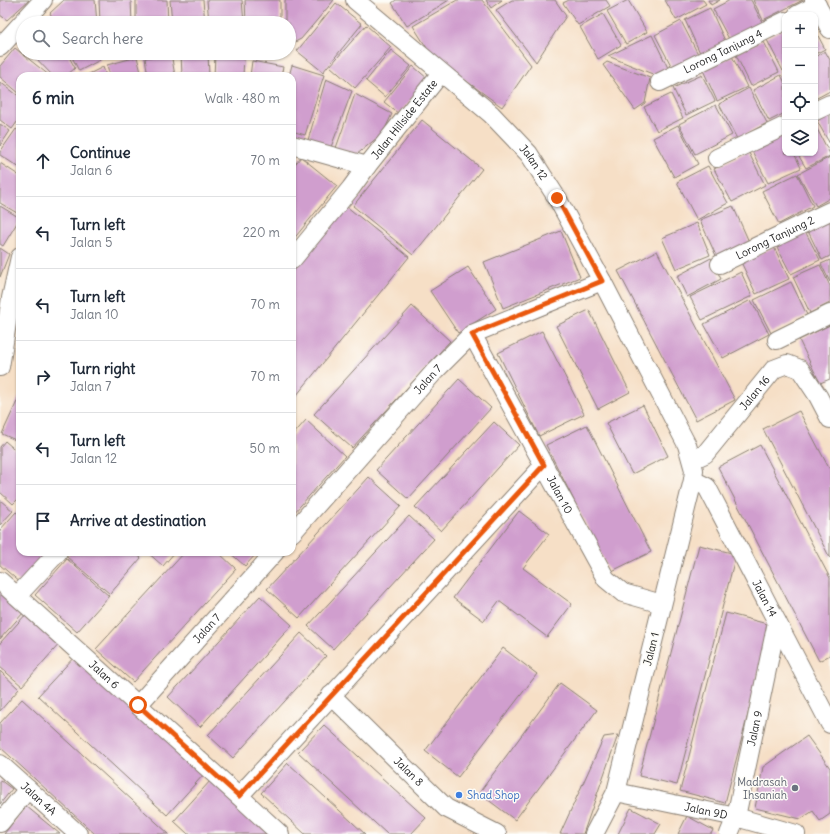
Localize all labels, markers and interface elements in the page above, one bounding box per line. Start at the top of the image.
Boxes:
map controls [782,12,818,156]
button: + [782,12,818,48]
search box [16,16,296,60]
street label: Lorong Tanjung 4 [681,26,765,76]
icon: search [30,27,52,49]
text: Search here [62,29,143,48]
button: − [782,48,818,84]
street label: Jalan Hillside Estate [368,76,440,162]
button: locate [782,84,818,120]
text: 6 min [32,87,74,109]
text: Walk · 480 m [205,90,280,107]
button: layers [782,120,818,156]
street label: Jalan 12 [517,141,551,183]
text: Continue [70,143,131,162]
icon: ahead [32,150,54,172]
text: 70 m [251,152,280,169]
text: Jalan 6 [70,162,112,179]
route end [548,189,566,207]
street label: Lorong Tanjung 2 [733,213,817,262]
text: Turn left [70,215,125,234]
icon: left [32,222,54,244]
text: 220 m [243,224,280,241]
text: Jalan 5 [70,234,112,251]
text: Turn left [70,287,125,306]
icon: left [32,294,54,316]
text: 70 m [251,296,280,313]
text: Jalan 10 [70,306,119,323]
text: Turn right [70,359,135,378]
street label: Jalan 7 [411,361,445,397]
icon: right [32,366,54,388]
text: 70 m [251,368,280,385]
street label: Jalan 16 [736,373,773,413]
text: Jalan 7 [70,378,111,395]
text: Turn left [70,431,125,450]
icon: left [32,438,54,460]
text: 50 m [249,440,280,457]
text: Jalan 12 [70,450,117,467]
street label: Jalan 10 [544,473,576,516]
icon: arrive [32,510,54,532]
text: Arrive at destination [70,511,206,530]
street label: Jalan 14 [749,577,780,619]
street label: Jalan 7 [190,610,224,646]
street label: Jalan 1 [640,631,662,667]
street label: Jalan 6 [86,657,122,692]
route start [129,696,147,714]
street label: Jalan 9 [744,709,765,747]
street label: Jalan 8 [391,754,426,789]
place label: Madrasah Ihsaniah [737,775,787,802]
street label: Jalan 4A [18,779,59,818]
marker: Madrasah Ihsaniah [790,783,800,793]
place label: Shad Shop [467,788,520,802]
marker: Shad Shop [454,790,464,800]
street label: Jalan 9D [683,799,729,822]

